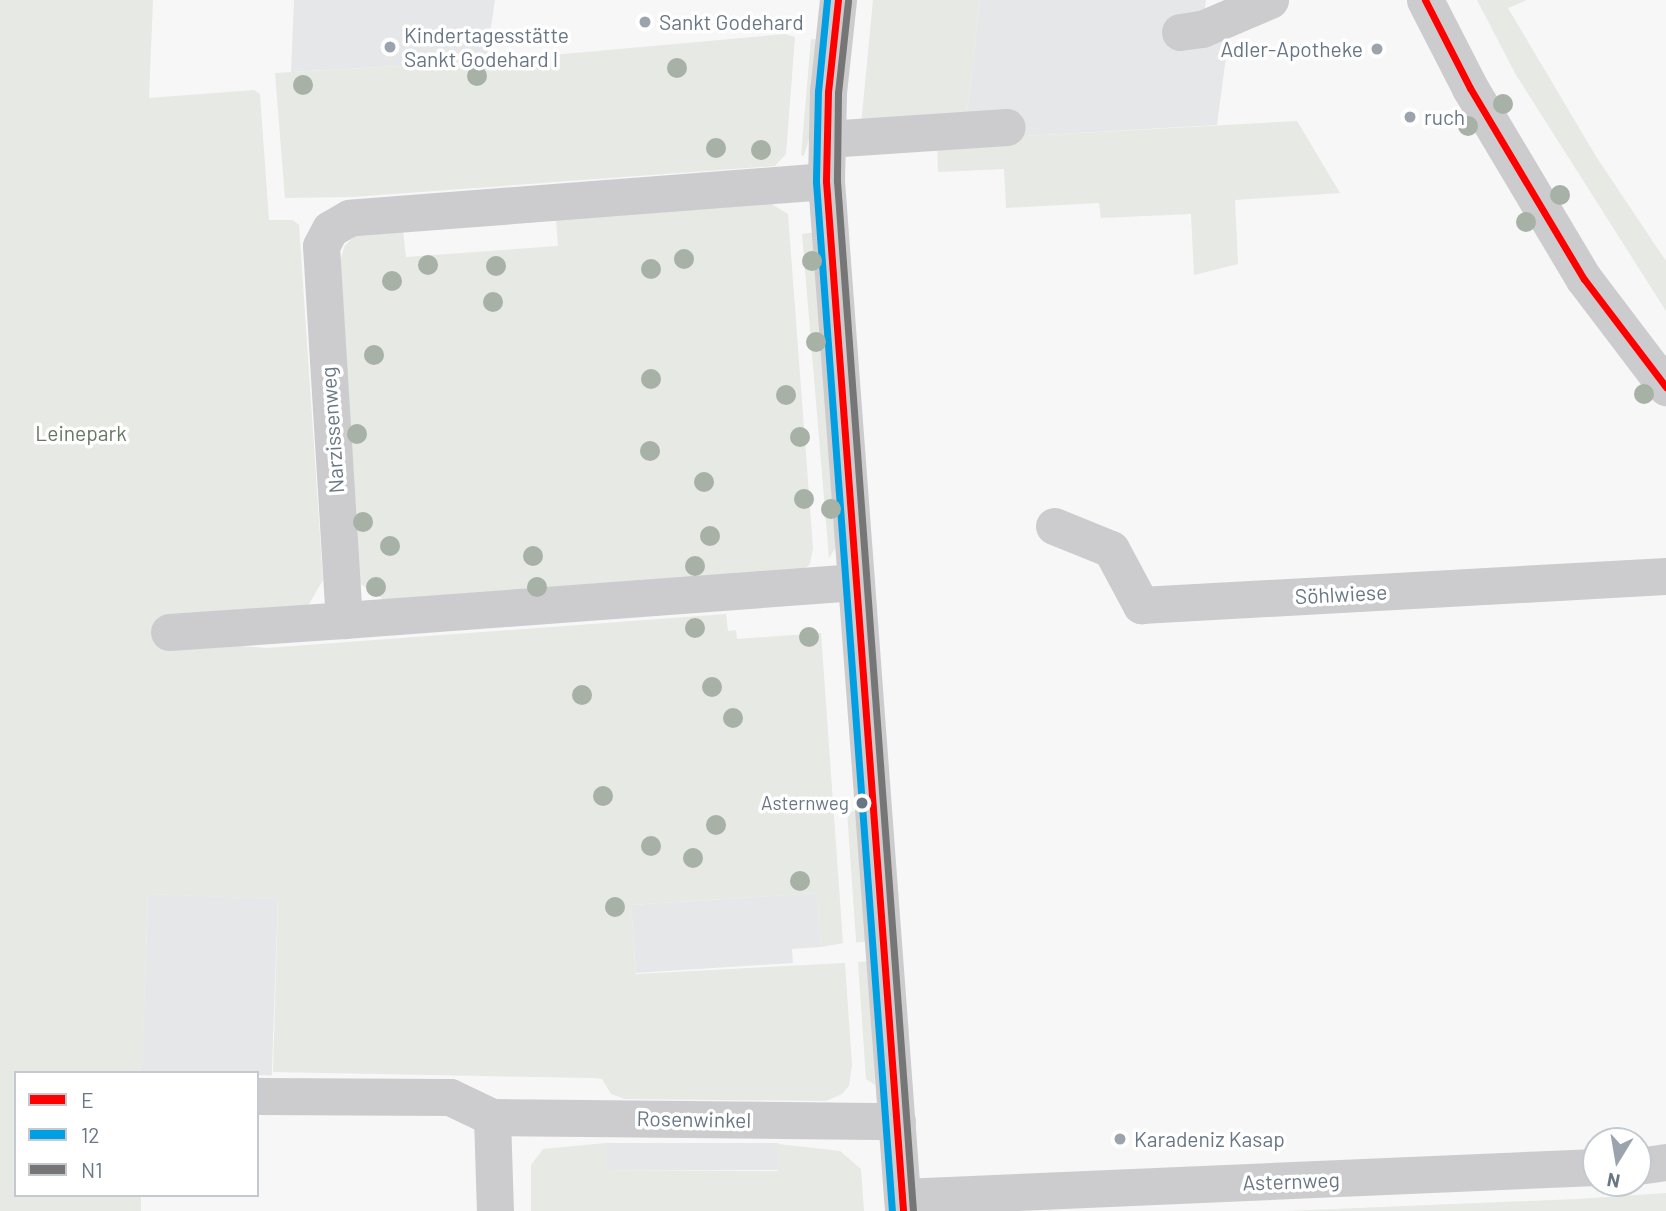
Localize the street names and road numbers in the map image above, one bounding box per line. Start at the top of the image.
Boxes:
street label: Narzissenweg [315,366,349,494]
street label: Söhlwiese [1294,579,1388,609]
street label: Rosenwinkel [636,1105,752,1133]
street label: Asternweg [1242,1167,1340,1195]

